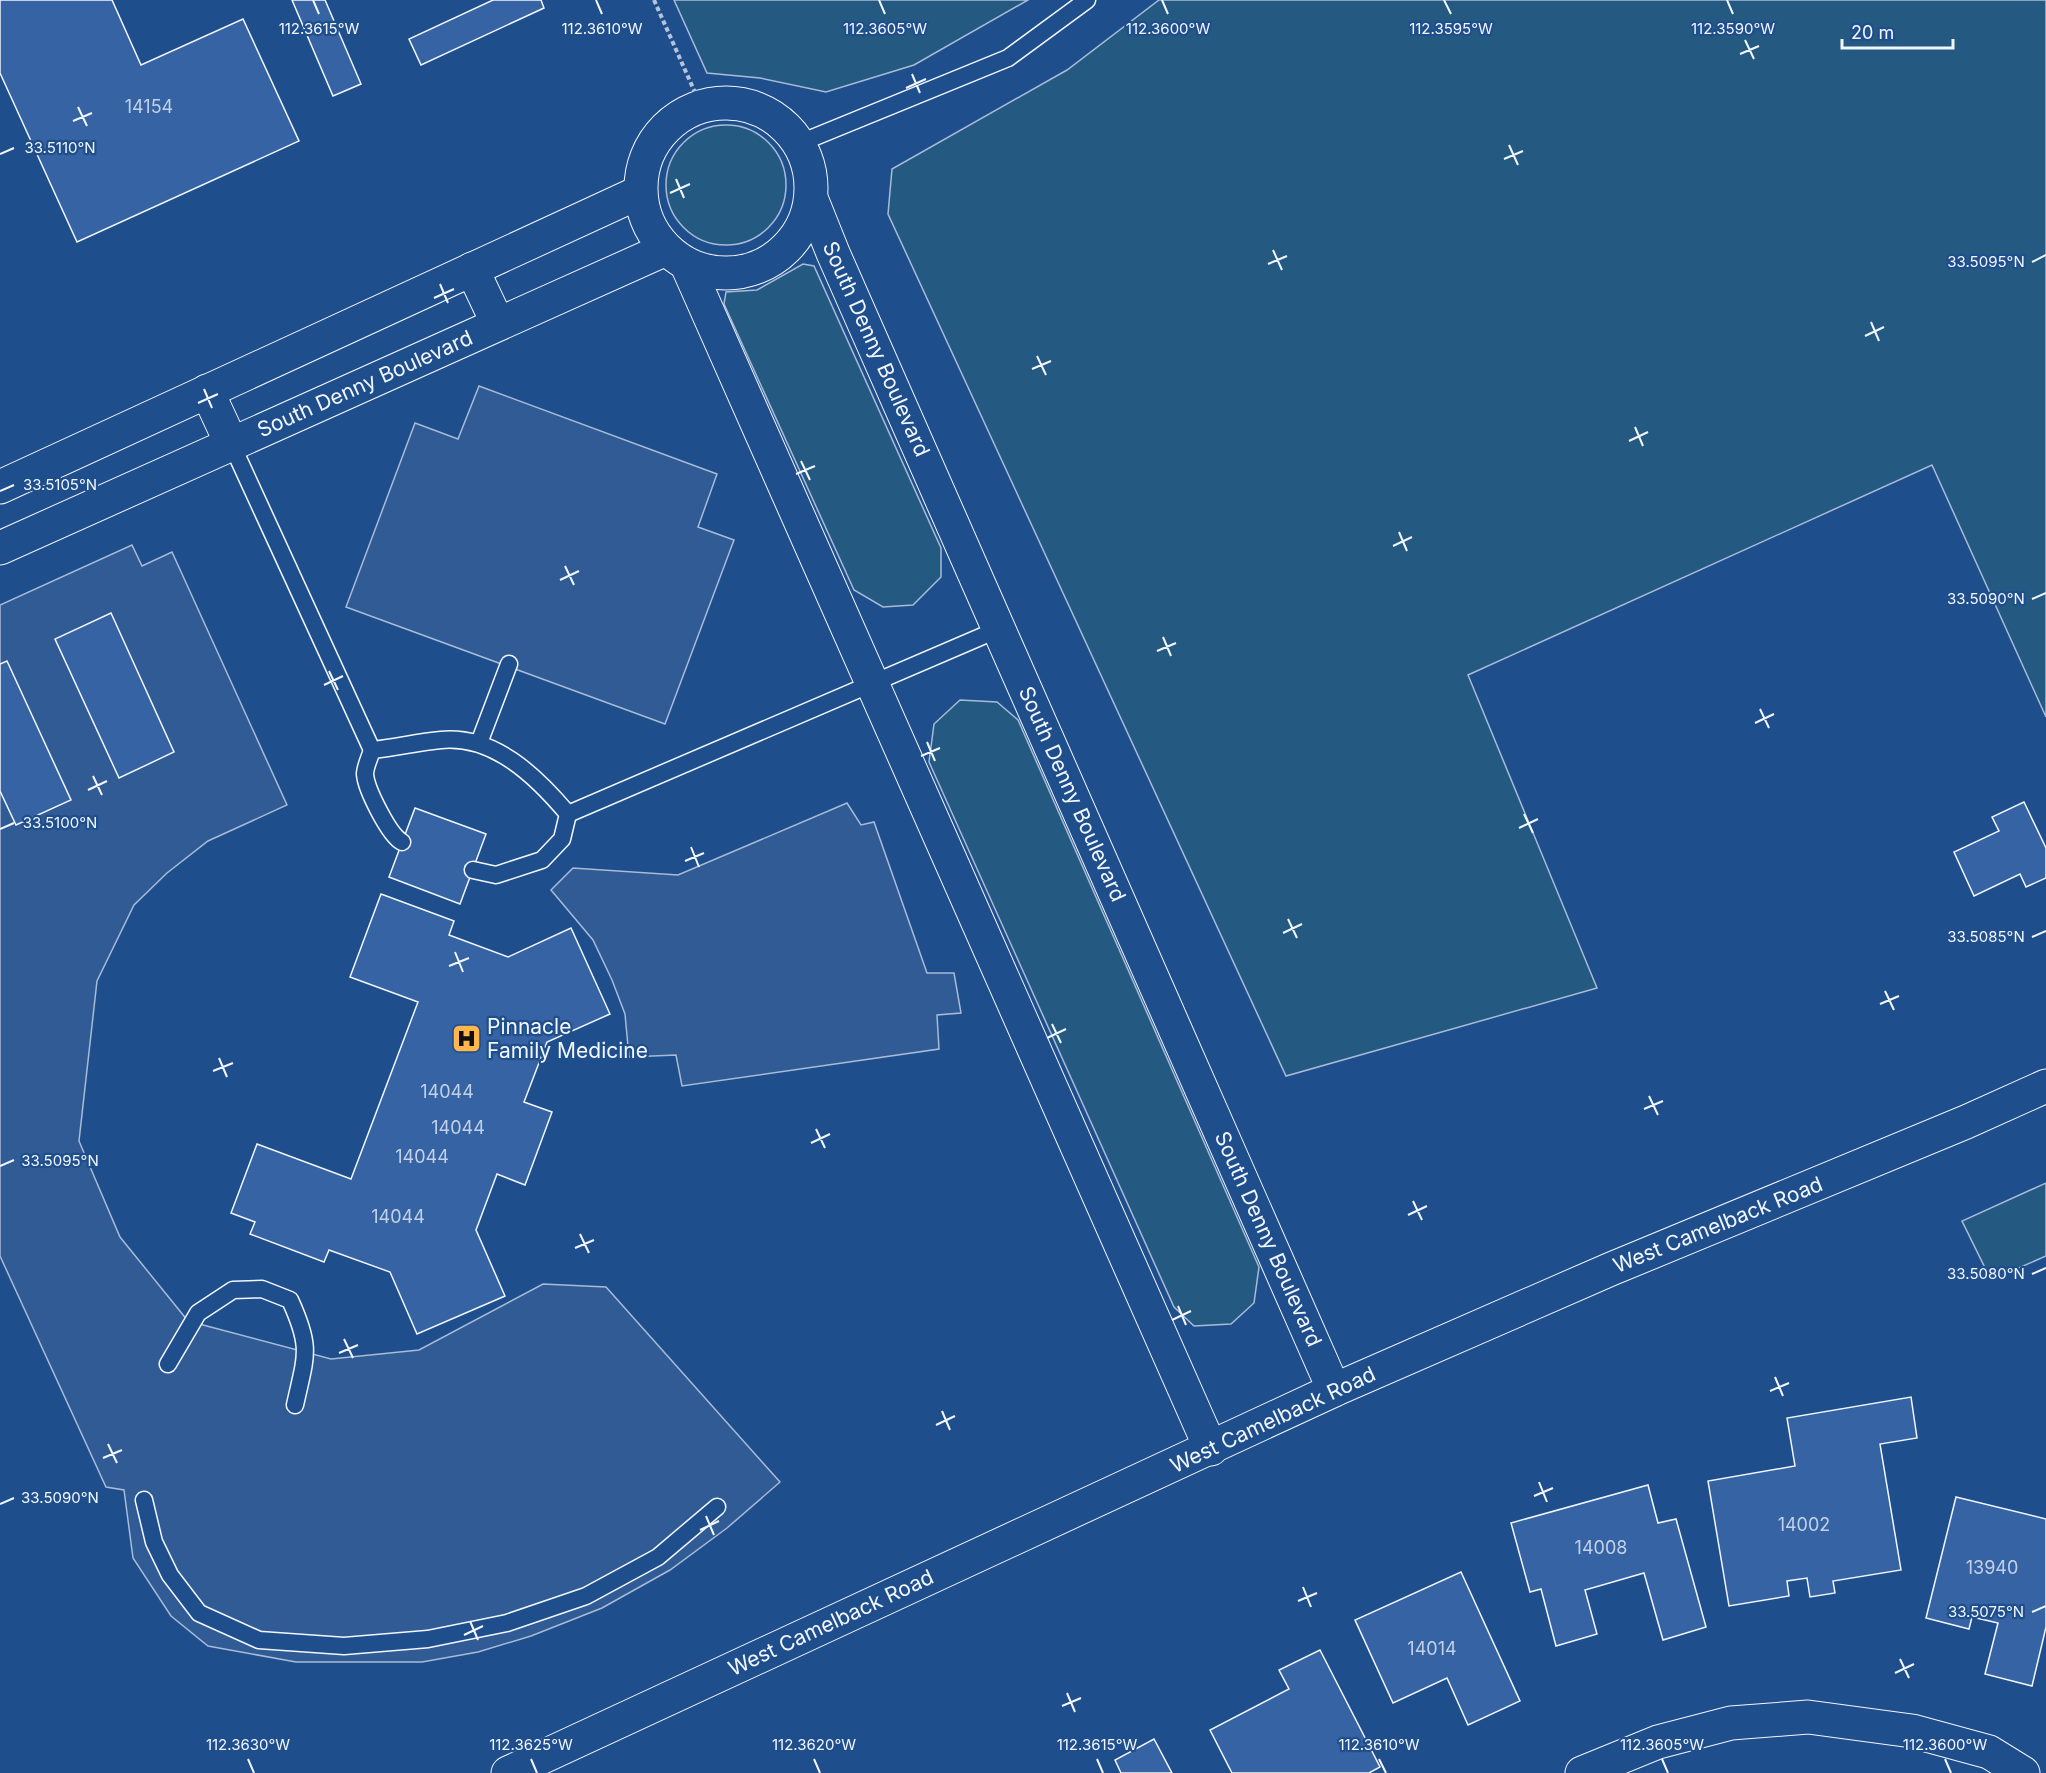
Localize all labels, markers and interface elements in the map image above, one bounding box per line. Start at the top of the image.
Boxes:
scale bar [1842,12,1953,50]
text: 112.3615°W [279,19,360,38]
text: 112.3610°W [561,19,643,38]
text: 112.3605°W [843,19,927,38]
text: 112.3600°W [1126,19,1210,38]
text: 112.3595°W [1409,19,1493,38]
text: 112.3590°W [1691,19,1775,38]
text: 20 m [1851,22,1894,43]
house number: 14154 [125,96,173,117]
text: 33.5110°N [24,138,96,157]
street label: South Denny Boulevard [818,237,935,460]
text: 33.5095°N [1947,252,2025,271]
street label: South Denny Boulevard [253,325,476,442]
text: 33.5105°N [23,475,97,494]
text: 33.5090°N [1947,589,2025,608]
street label: South Denny Boulevard [1014,682,1131,905]
text: 33.5100°N [23,813,97,832]
text: 33.5085°N [1947,927,2025,946]
place label: Pinnacle Family Medicine [487,1014,648,1063]
hospital icon: Pinnacle Family Medicine [450,1023,482,1055]
house number: 14044 [420,1081,474,1102]
house number: 14044 [431,1117,485,1138]
street label: South Denny Boulevard [1210,1127,1327,1350]
house number: 14044 [395,1146,449,1167]
text: 33.5095°N [21,1151,99,1170]
street label: West Camelback Road [1610,1171,1826,1278]
house number: 14044 [371,1206,425,1227]
text: 33.5080°N [1947,1264,2025,1283]
street label: West Camelback Road [1166,1361,1379,1478]
text: 33.5090°N [21,1488,99,1507]
house number: 14002 [1778,1514,1830,1535]
house number: 14008 [1575,1537,1627,1558]
house number: 13940 [1966,1557,2018,1578]
street label: West Camelback Road [724,1564,937,1681]
text: 33.5075°N [1948,1602,2024,1621]
house number: 14014 [1407,1638,1457,1659]
text: 112.3630°W [206,1735,290,1754]
text: 112.3625°W [489,1735,573,1754]
text: 112.3620°W [772,1735,856,1754]
text: 112.3615°W [1057,1735,1138,1754]
text: 112.3610°W [1338,1735,1420,1754]
text: 112.3605°W [1620,1735,1704,1754]
text: 112.3600°W [1903,1735,1987,1754]

